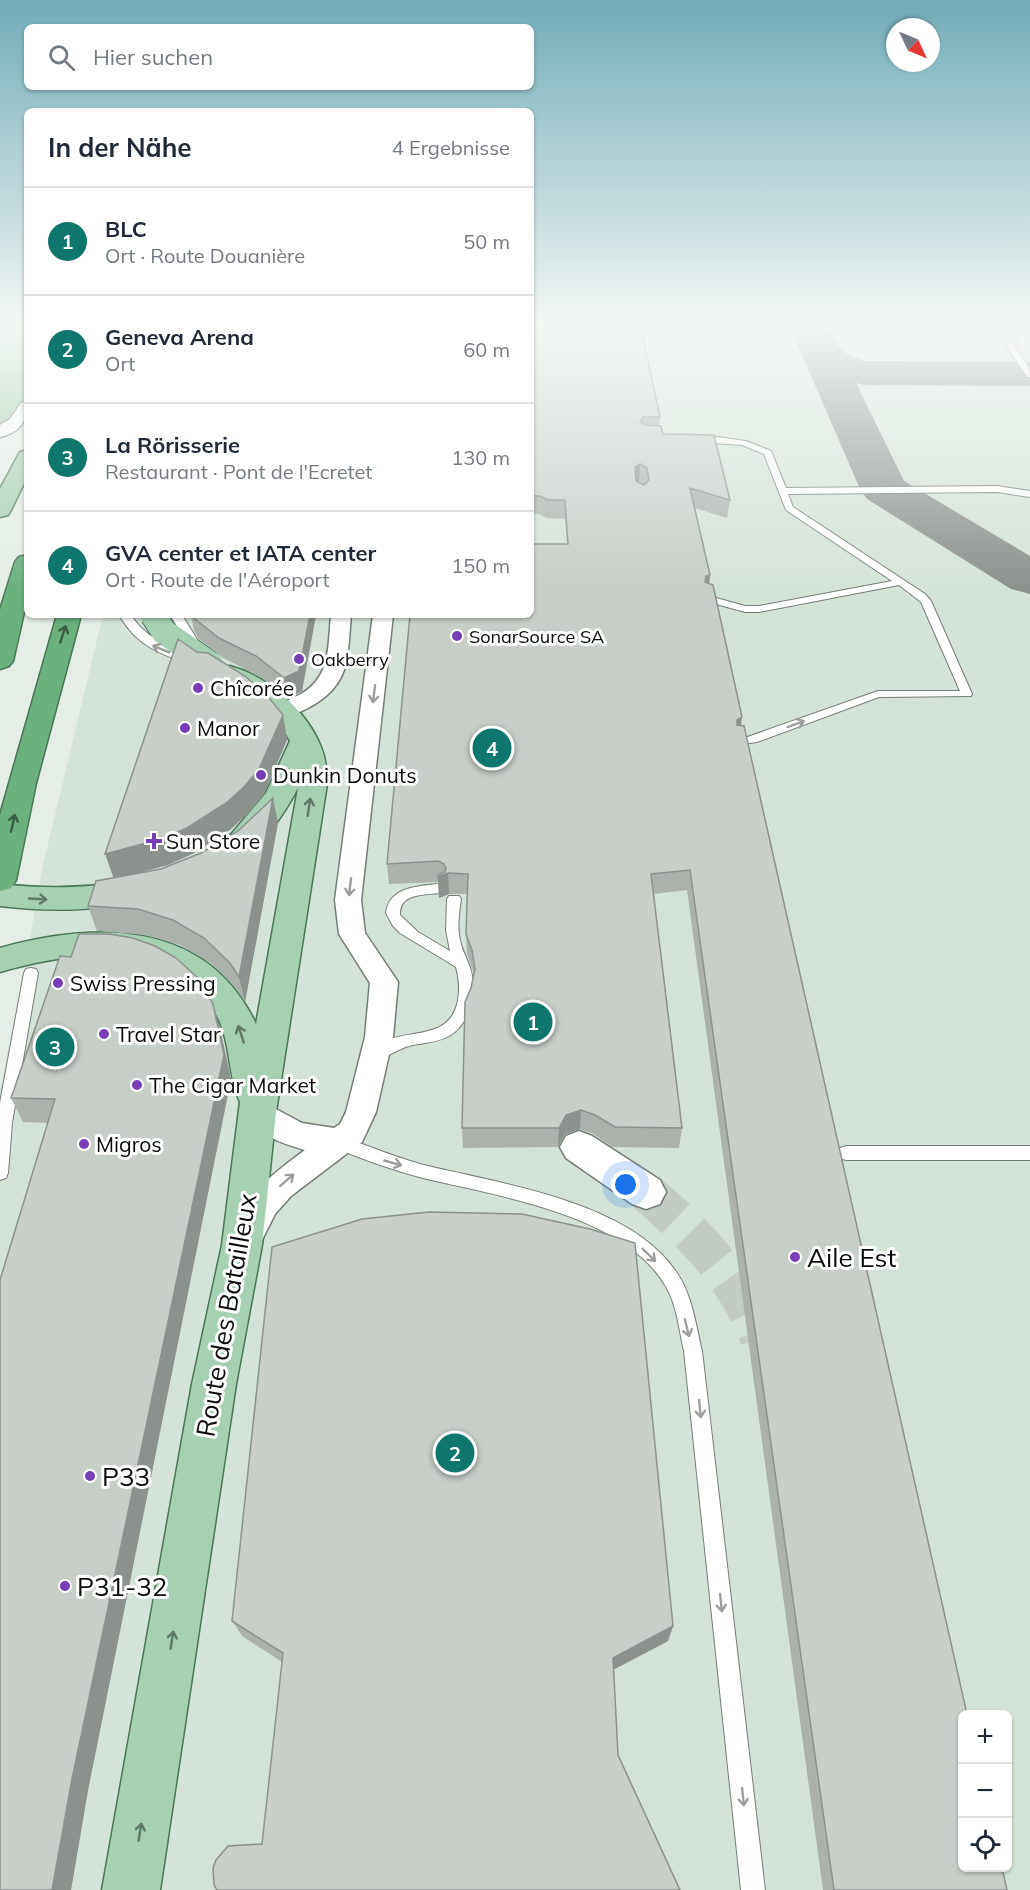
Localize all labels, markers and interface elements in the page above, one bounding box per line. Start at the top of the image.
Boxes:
north arrow [886,18,940,72]
search box [24,24,534,90]
icon: search [45,41,78,74]
text: Hier suchen [93,43,213,71]
text: In der Nähe [48,131,192,164]
text: 4 Ergebnisse [392,135,510,160]
text: BLC [105,215,147,243]
text: 1 [62,229,74,254]
text: 50 m [463,229,510,254]
text: Ort · Route Douanière [105,243,305,268]
text: Geneva Arena [105,323,254,351]
text: 2 [62,337,74,362]
text: 60 m [463,337,510,362]
text: Ort [105,351,135,376]
text: La Rörisserie [105,431,240,459]
text: 3 [62,445,74,470]
text: 130 m [451,445,510,470]
text: Restaurant · Pont de l'Ecretet [105,459,372,484]
text: GVA center et IATA center [105,539,376,567]
text: 4 [62,553,74,578]
text: 150 m [451,553,510,578]
text: Ort · Route de l'Aéroport [105,567,329,592]
one-way arrow [58,625,69,644]
place label: SonarSource SA [469,625,604,648]
marker: SonarSource SA [450,629,464,643]
one-way arrow [153,643,171,654]
place label: Oakberry [311,648,389,671]
marker: Oakberry [292,652,306,666]
place label: Chîcorée [210,675,294,701]
marker: Chîcorée [191,681,205,695]
one-way arrow [368,683,379,703]
place label: Manor [197,715,260,741]
one-way arrow [786,718,804,729]
marker: Manor [178,721,192,735]
pin: 4 [472,726,512,771]
place label: Dunkin Donuts [273,762,417,788]
marker: Dunkin Donuts [254,768,268,782]
one-way arrow [304,798,315,818]
one-way arrow [8,814,19,833]
place label: Sun Store [166,828,260,854]
marker: Sun Store [147,834,161,848]
one-way arrow [344,877,355,897]
one-way arrow [28,893,48,904]
place label: Swiss Pressing [70,970,216,996]
marker: Swiss Pressing [51,976,65,990]
pin: 1 [514,1000,552,1044]
place label: Travel Star [116,1021,221,1047]
pin: 3 [36,1024,74,1070]
one-way arrow [235,1025,246,1044]
marker: Travel Star [97,1027,111,1041]
place label: The Cigar Market [149,1072,316,1098]
marker: The Cigar Market [130,1078,144,1092]
place label: Migros [96,1131,162,1157]
marker: Migros [77,1137,91,1151]
one-way arrow [383,1158,402,1169]
your location [611,1170,640,1199]
one-way arrow [279,1173,294,1187]
street label: Route des Batailleux [188,1191,264,1439]
place label: Aile Est [807,1241,896,1274]
one-way arrow [642,1248,657,1262]
marker: Aile Est [788,1250,802,1264]
one-way arrow [682,1318,694,1337]
one-way arrow [694,1399,705,1418]
pin: 2 [436,1430,474,1476]
place label: P33 [102,1460,150,1493]
marker: P33 [83,1469,97,1483]
place label: P31-32 [77,1570,167,1603]
marker: P31-32 [58,1579,72,1593]
one-way arrow [716,1592,727,1612]
one-way arrow [166,1630,177,1650]
map controls [958,1710,1012,1872]
button: + [958,1710,1012,1764]
button: − [958,1764,1012,1818]
one-way arrow [738,1786,749,1806]
button: locate [958,1818,1012,1872]
one-way arrow [135,1823,146,1843]

